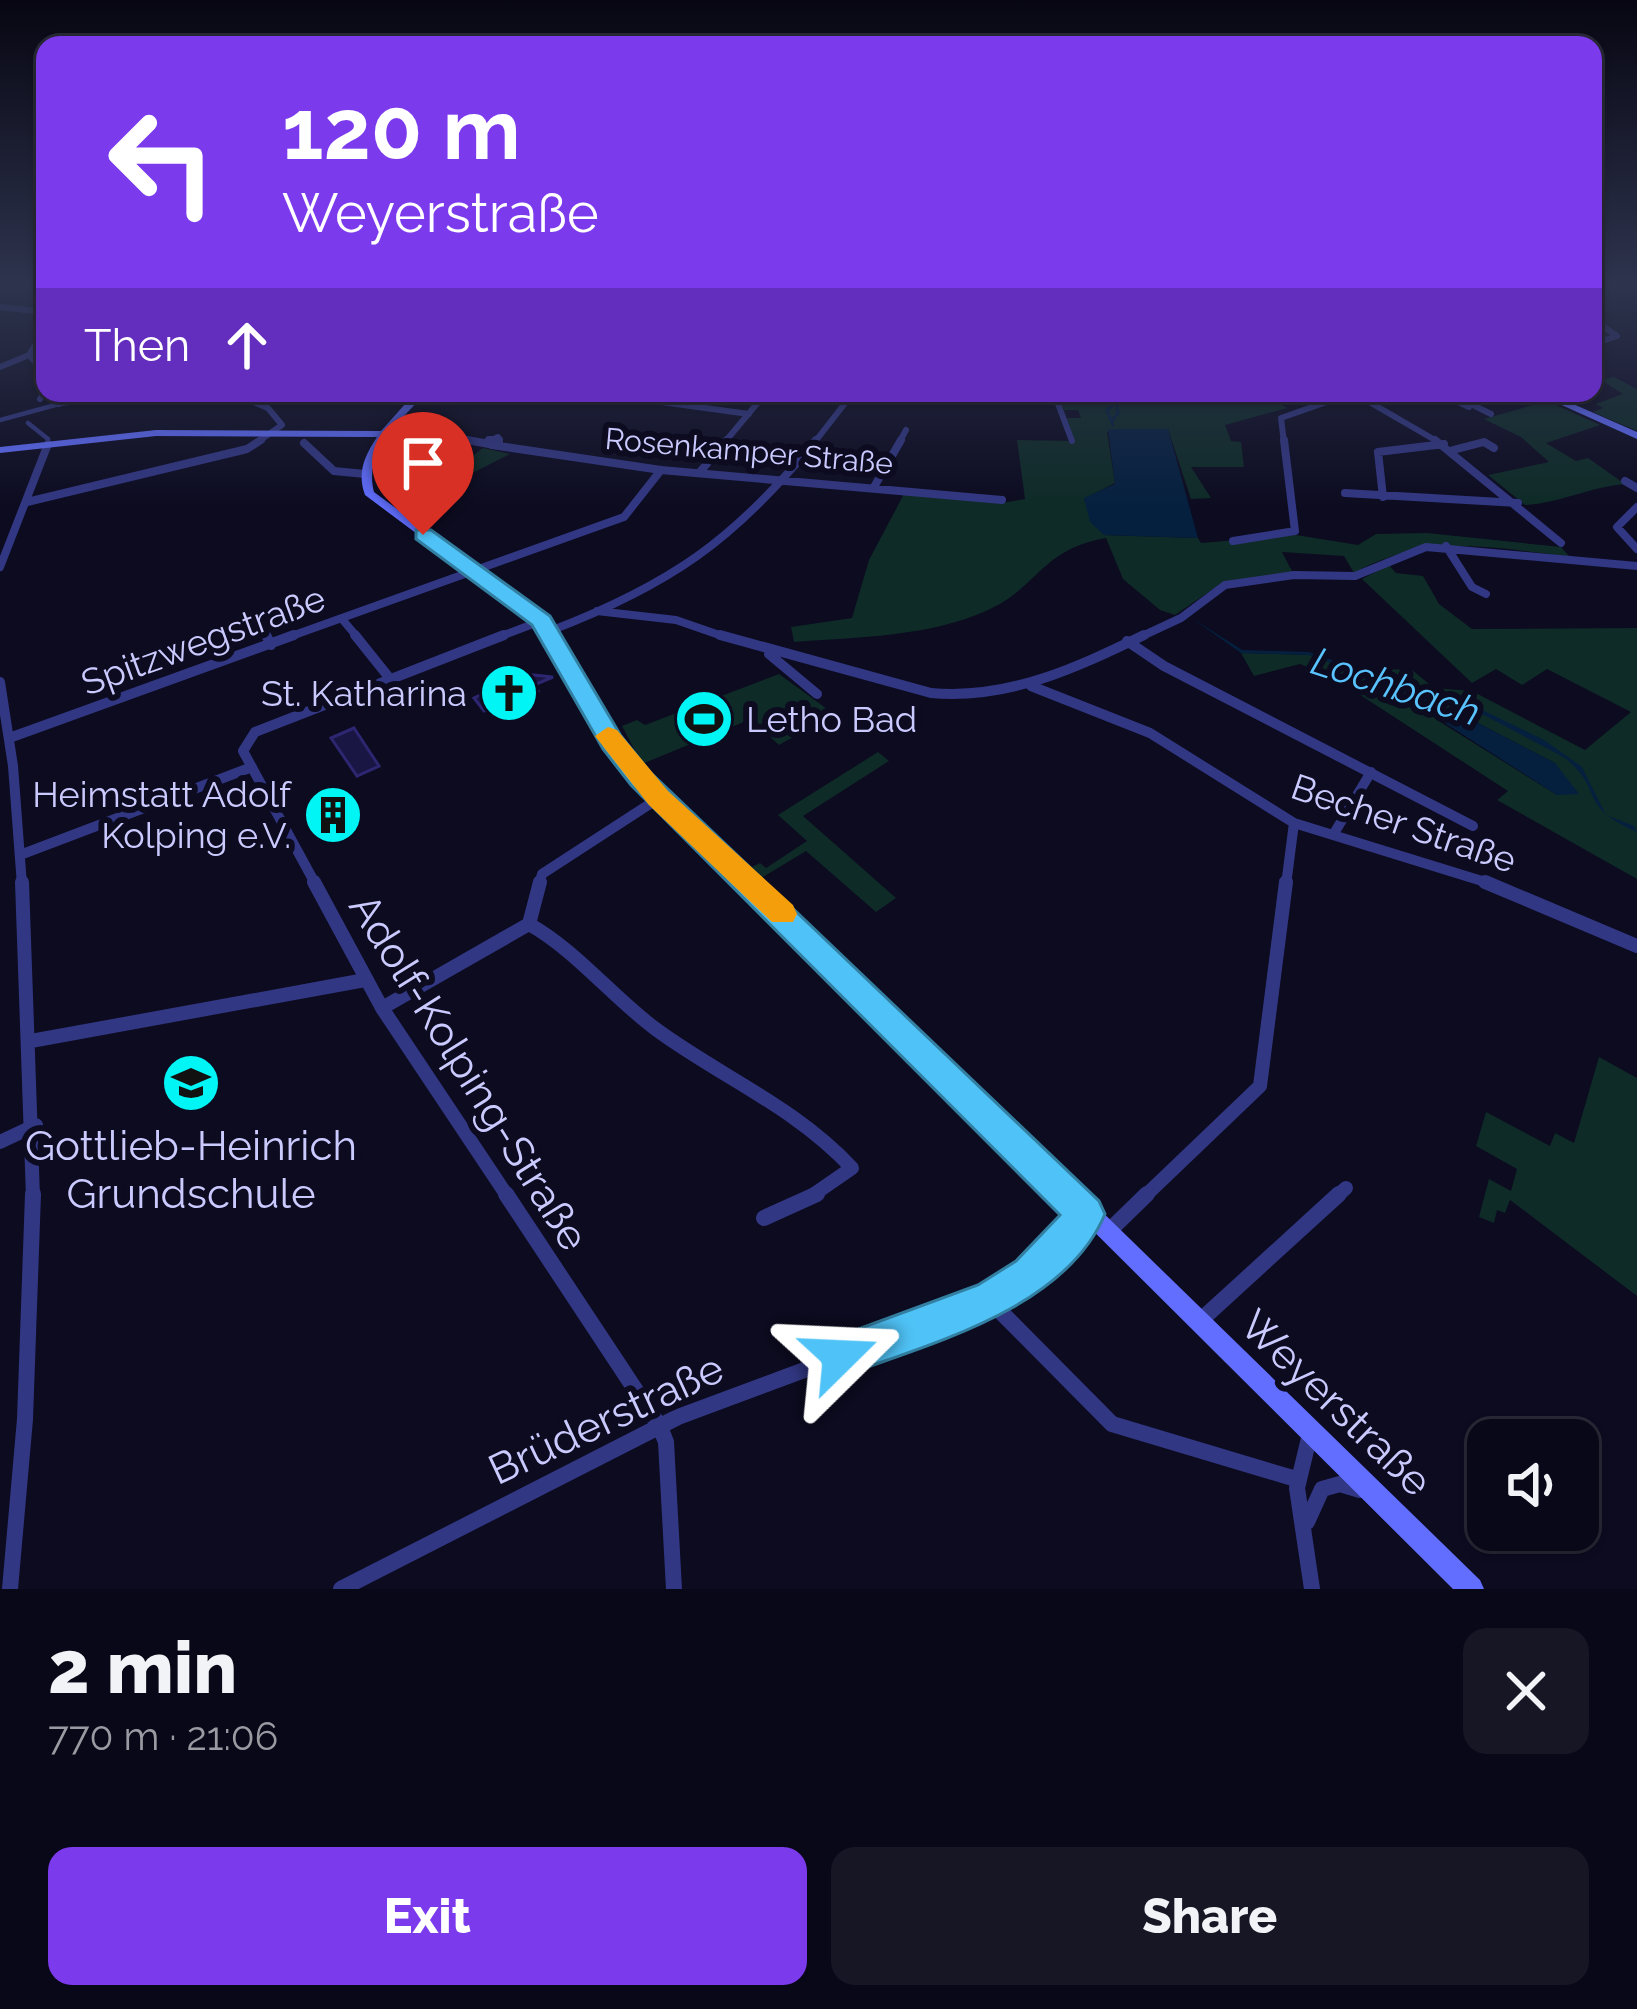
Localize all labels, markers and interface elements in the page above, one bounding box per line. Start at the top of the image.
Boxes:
text: 120 m [282,80,521,179]
icon: left [84,84,240,240]
text: Weyerstraße [282,181,599,245]
icon: ahead [214,312,280,378]
text: Then [84,319,190,372]
pin [372,412,474,535]
street label: Rosenkamper Straße [604,421,894,481]
icon: arrive [390,430,456,496]
street label: Spitzwegstraße [75,576,331,704]
water label: Lochbach [1306,637,1486,735]
church icon: St. Katharina [478,662,540,724]
place label: St. Katharina [261,672,467,714]
sports icon: Letho Bad [673,688,735,750]
place label: Letho Bad [746,698,917,740]
street label: Becher Straße [1286,765,1522,881]
place label: Heimstatt Adolf Kolping e.V. [32,773,293,856]
building icon: Heimstatt Adolf Kolping e.V. [302,784,364,846]
street label: Adolf-Kolping-Straße [339,885,599,1259]
school or university icon: Gottlieb-Heinrich Grundschule [160,1052,222,1114]
place label: Gottlieb-Heinrich Grundschule [25,1121,357,1218]
position arrow [777,1293,903,1419]
street label: Weyerstraße [1230,1300,1442,1506]
street label: Brüderstraße [481,1343,731,1495]
map controls [1467,1419,1599,1551]
button: sound [1467,1419,1599,1551]
text: 2 min [48,1625,237,1710]
button: close [1463,1628,1589,1754]
text: 770 m · 21:06 [48,1713,278,1759]
button: Exit [48,1847,807,1985]
button: Share [831,1847,1589,1985]

